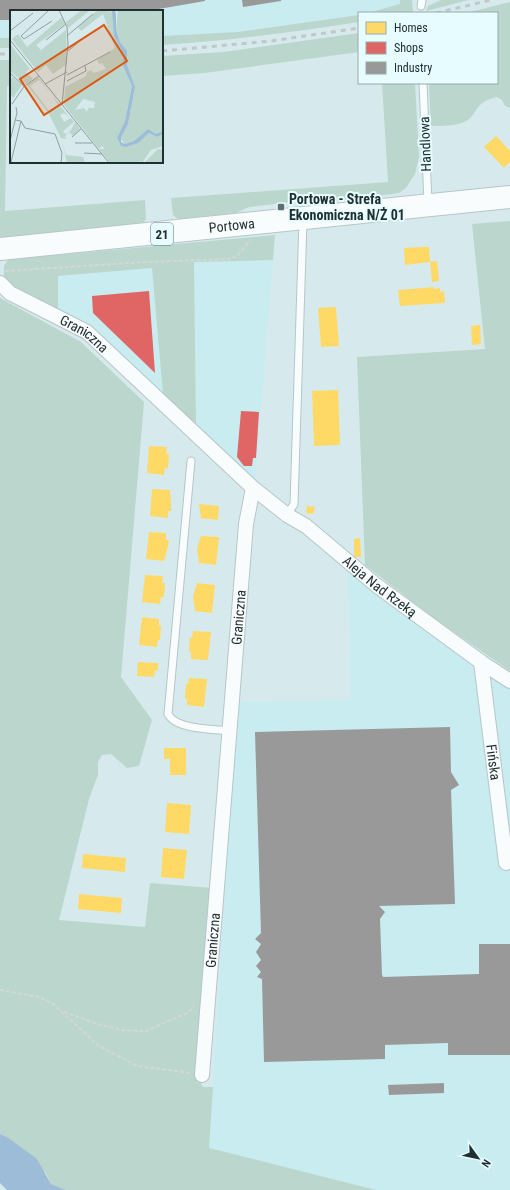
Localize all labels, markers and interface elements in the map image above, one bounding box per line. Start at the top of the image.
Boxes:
inset map [10,10,163,163]
legend [358,12,498,84]
text: Homes [394,21,428,35]
text: Shops [394,41,423,55]
text: Industry [394,61,432,75]
street label: Handlowa [416,116,434,172]
place label: Portowa - Strefa Ekonomiczna N/Ż 01 [289,191,405,223]
marker: Portowa - Strefa Ekonomiczna N/Ż 01 [276,202,286,212]
street label: Portowa [208,215,256,236]
road number: 21 [151,223,173,245]
street label: Graniczna [57,312,112,356]
street label: Aleja Nad Rzeką [340,552,420,620]
street label: Graniczna [228,589,249,646]
street label: Fińska [483,743,504,781]
street label: Graniczna [203,912,223,969]
north arrow [458,1138,498,1178]
text: N [479,1157,493,1170]

